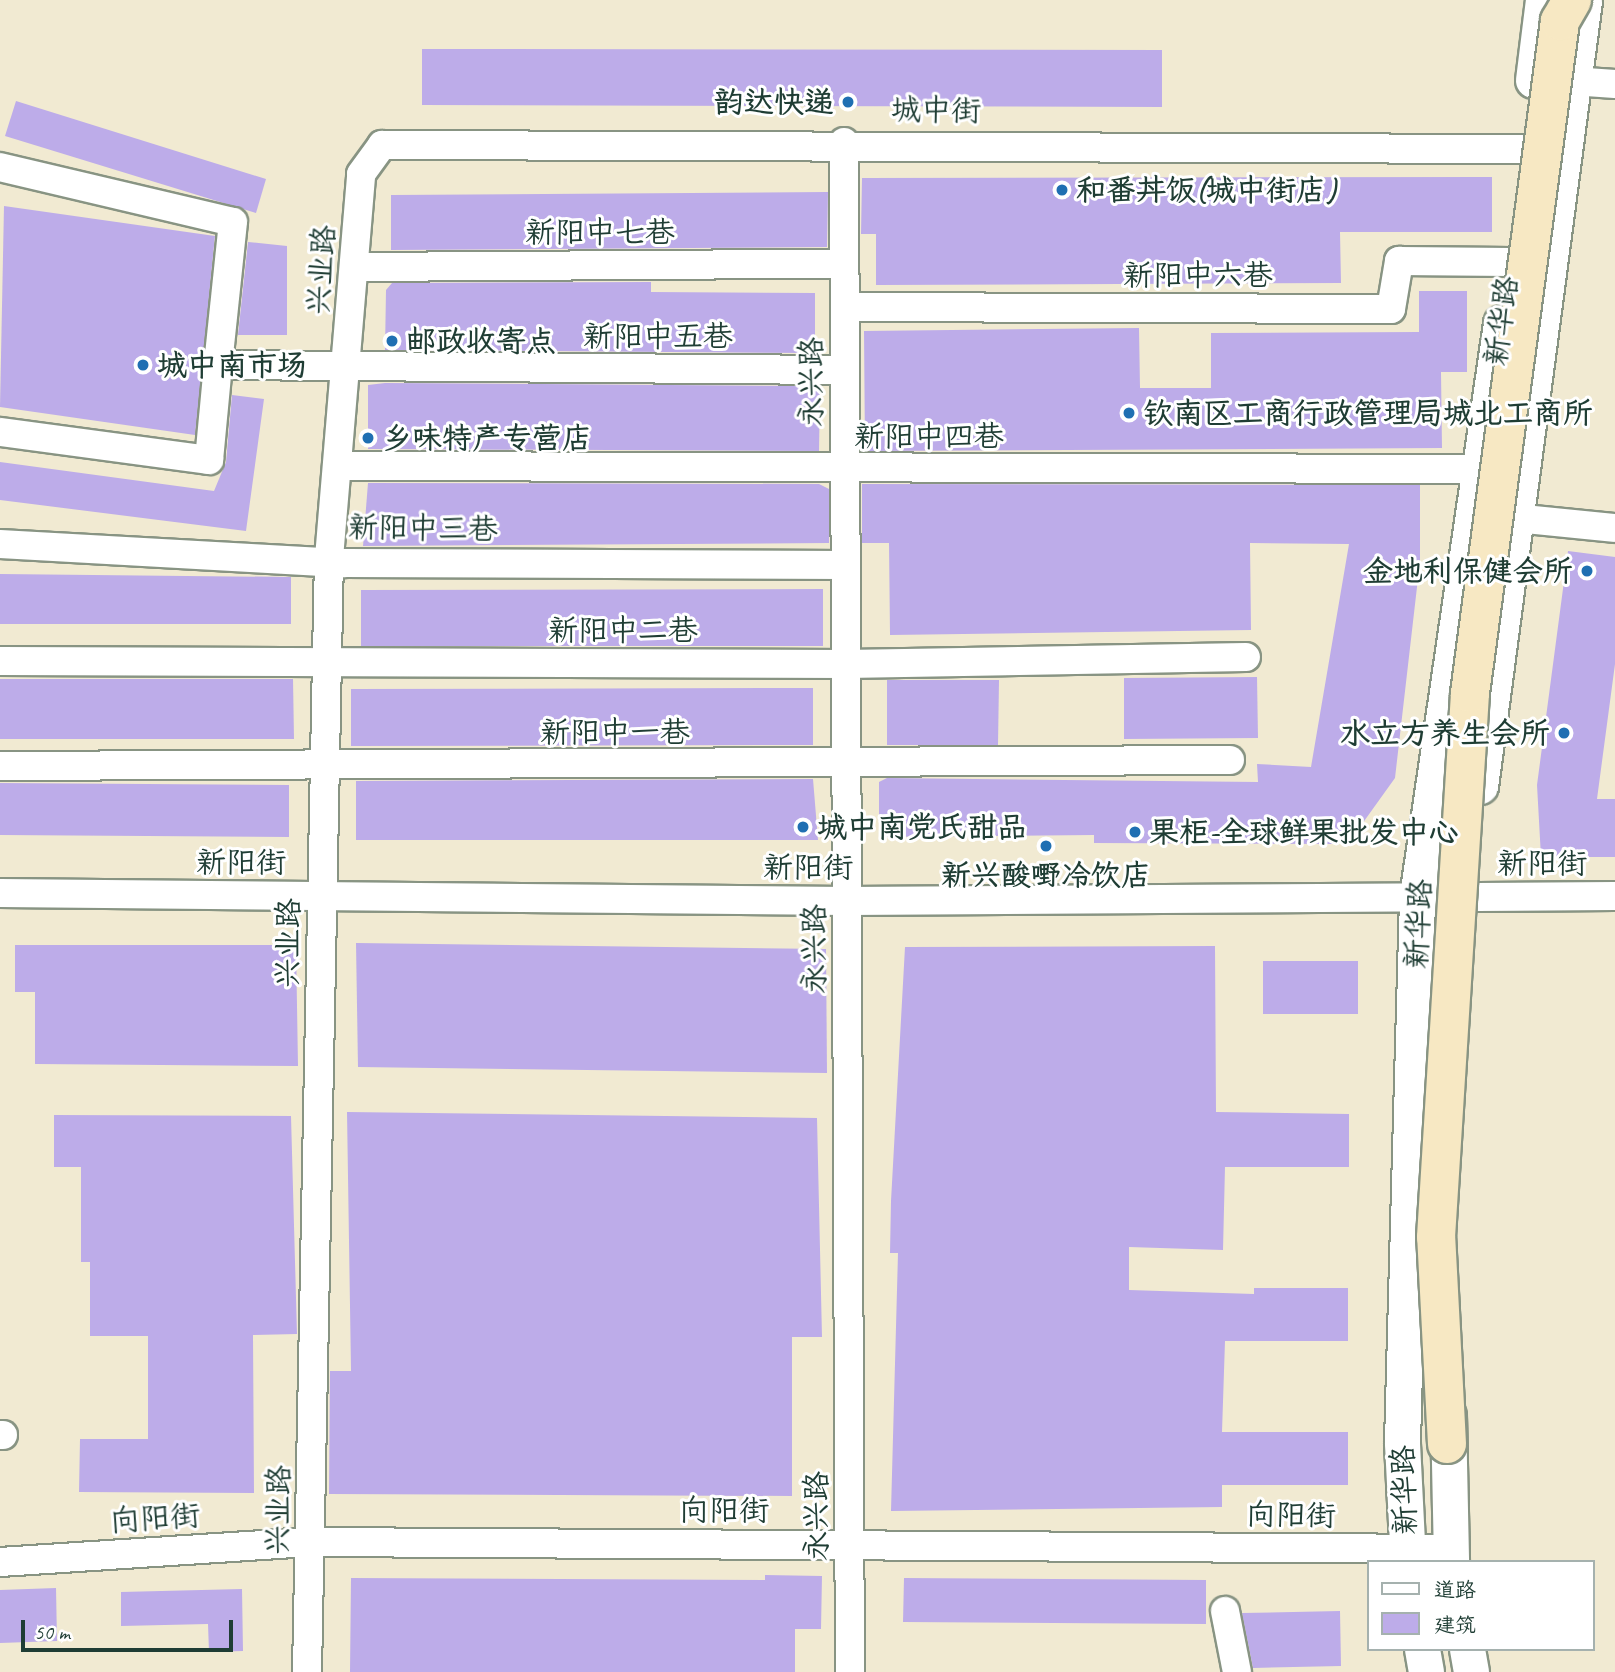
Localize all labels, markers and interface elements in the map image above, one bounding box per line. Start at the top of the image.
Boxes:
place label: 韵达快递 [714,84,834,120]
street label: 城中街 [891,91,981,129]
marker: 韵达快递 [840,94,856,110]
place label: 和番丼饭(城中街店) [1076,172,1336,208]
marker: 和番丼饭(城中街店) [1054,182,1070,198]
street label: 新阳中七巷 [525,214,675,250]
street label: 兴业路 [300,224,342,316]
street label: 新阳中六巷 [1123,257,1273,293]
street label: 新华路 [1477,274,1525,368]
street label: 新阳中五巷 [583,318,733,354]
place label: 邮政收寄点 [406,323,556,359]
marker: 邮政收寄点 [384,333,400,349]
street label: 永兴路 [793,337,829,427]
place label: 城中南市场 [157,347,307,383]
marker: 城中南市场 [135,357,151,373]
place label: 钦南区工商行政管理局城北工商所 [1143,395,1593,431]
marker: 钦南区工商行政管理局城北工商所 [1121,405,1137,421]
street label: 新阳中四巷 [854,418,1004,454]
place label: 乡味特产专营店 [382,420,592,456]
marker: 乡味特产专营店 [360,430,376,446]
street label: 新阳中三巷 [348,509,498,547]
place label: 金地利保健会所 [1363,553,1573,589]
marker: 金地利保健会所 [1579,563,1595,579]
street label: 新阳中二巷 [548,612,698,648]
street label: 新阳中一巷 [540,714,690,750]
place label: 水立方养生会所 [1340,715,1550,751]
marker: 水立方养生会所 [1556,725,1572,741]
place label: 城中南党氏甜品 [817,809,1027,845]
place label: 果柜-全球鲜果批发中心 [1149,814,1459,850]
marker: 城中南党氏甜品 [795,819,811,835]
marker: 果柜-全球鲜果批发中心 [1127,824,1143,840]
marker: 新兴酸嘢冷饮店 [1038,838,1054,854]
street label: 新阳街 [196,844,286,880]
street label: 新阳街 [1497,845,1587,881]
street label: 新阳街 [763,849,853,885]
place label: 新兴酸嘢冷饮店 [941,857,1151,893]
street label: 新华路 [1398,878,1438,970]
street label: 兴业路 [269,898,307,988]
street label: 永兴路 [796,904,832,994]
street label: 新华路 [1384,1444,1424,1536]
street label: 兴业路 [259,1465,297,1555]
street label: 永兴路 [798,1471,834,1561]
street label: 向阳街 [679,1492,769,1528]
street label: 向阳街 [1246,1496,1336,1534]
street label: 向阳街 [109,1497,201,1539]
legend [1366,1560,1594,1651]
text: 道路 [1434,1577,1476,1603]
scale bar [24,1606,236,1650]
text: 建筑 [1434,1612,1476,1638]
text: 50 m [34,1619,70,1645]

